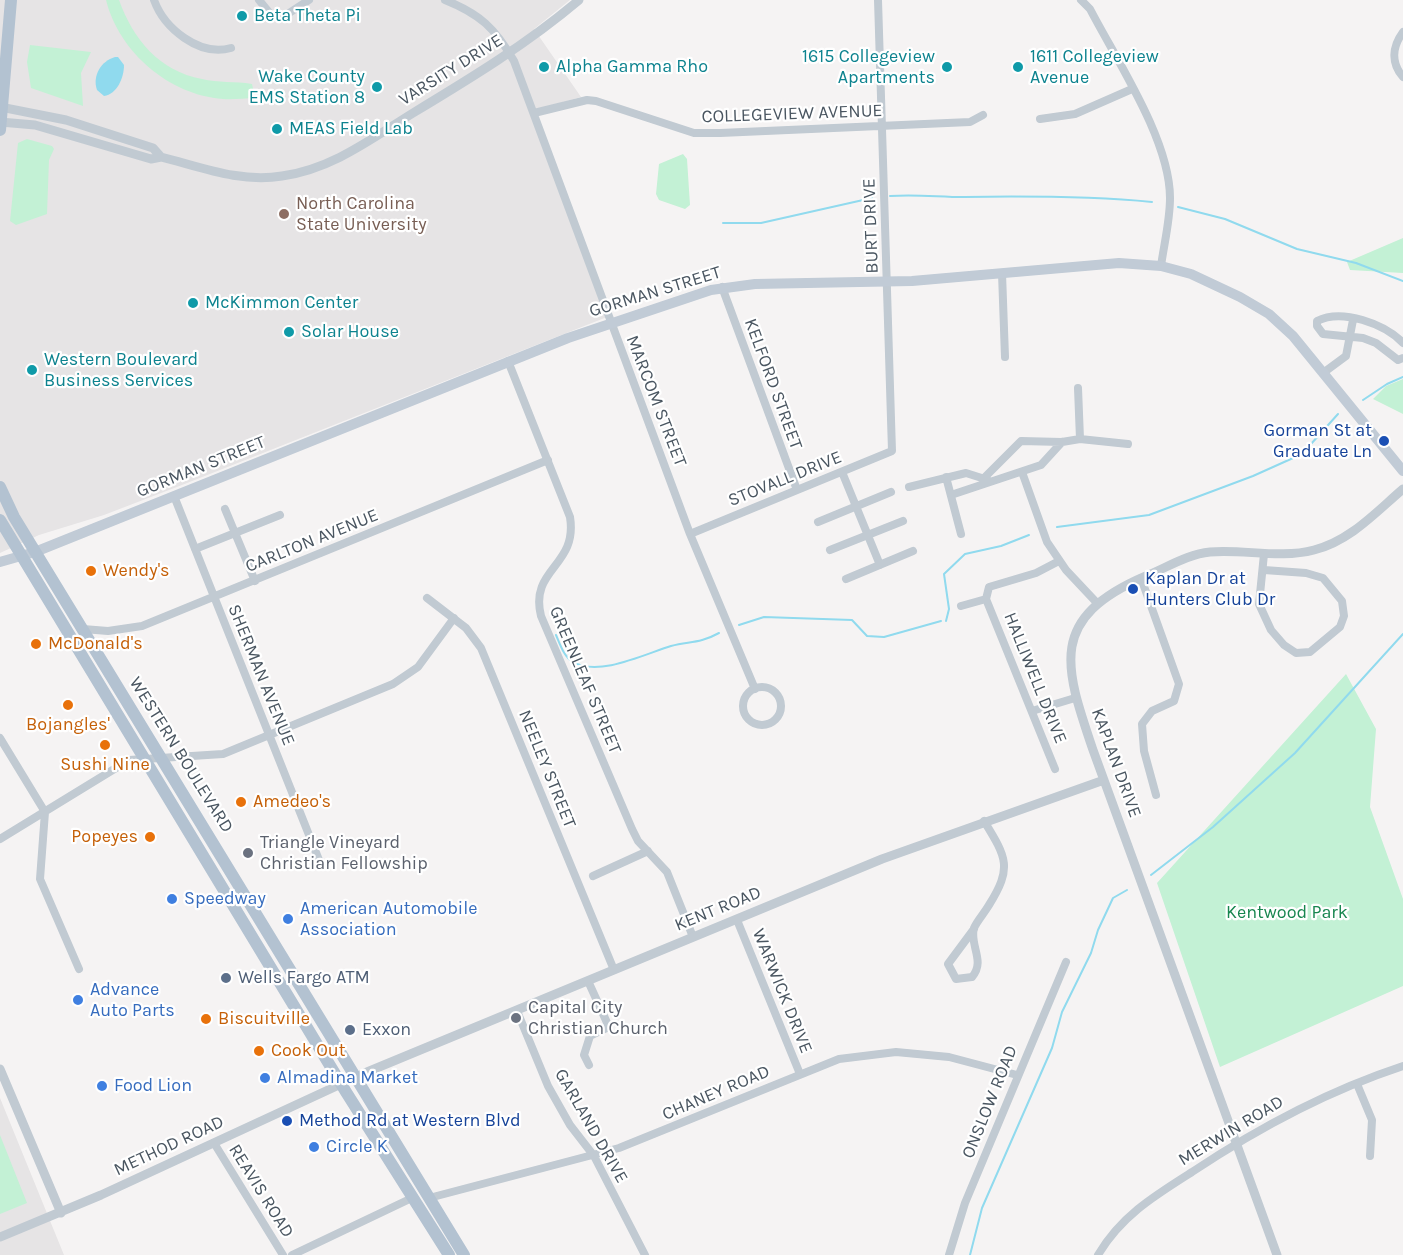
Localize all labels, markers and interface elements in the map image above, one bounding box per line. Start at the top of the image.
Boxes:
place label: Beta Theta Pi [254,5,361,27]
marker: Beta Theta Pi [235,9,249,23]
street label: VARSITY DRIVE [395,30,507,110]
place label: 1615 Collegeview Apartments [802,46,935,88]
place label: 1611 Collegeview Avenue [1030,46,1159,88]
place label: Alpha Gamma Rho [556,56,708,78]
marker: Alpha Gamma Rho [537,60,551,74]
marker: 1615 Collegeview Apartments [940,60,954,74]
marker: 1611 Collegeview Avenue [1011,60,1025,74]
place label: Wake County EMS Station 8 [249,66,365,109]
marker: Wake County EMS Station 8 [370,80,384,94]
street label: COLLEGEVIEW AVENUE [701,100,883,128]
place label: MEAS Field Lab [289,118,413,140]
marker: MEAS Field Lab [270,122,284,136]
street label: BURT DRIVE [859,178,883,274]
place label: North Carolina State University [296,193,427,236]
marker: North Carolina State University [277,207,291,221]
street label: GORMAN STREET [587,262,723,322]
place label: McKimmon Center [205,292,358,314]
marker: McKimmon Center [186,296,200,310]
street label: KELFORD STREET [739,316,807,452]
place label: Solar House [301,321,399,343]
marker: Solar House [282,325,296,339]
street label: MARCOM STREET [621,332,691,470]
place label: Western Boulevard Business Services [44,349,198,392]
marker: Western Boulevard Business Services [25,363,39,377]
place label: Gorman St at Graduate Ln [1264,420,1372,462]
street label: GORMAN STREET [134,431,268,503]
marker: Gorman St at Graduate Ln [1377,434,1391,448]
street label: STOVALL DRIVE [725,446,845,512]
street label: CARLTON AVENUE [242,504,382,578]
place label: Wendy's [103,560,170,582]
marker: Wendy's [84,564,98,578]
place label: Kaplan Dr at Hunters Club Dr [1145,568,1275,610]
marker: Kaplan Dr at Hunters Club Dr [1126,582,1140,596]
street label: SHERMAN AVENUE [223,601,299,749]
street label: GREENLEAF STREET [544,603,626,757]
street label: HALLIWELL DRIVE [999,609,1071,747]
place label: McDonald's [48,633,143,655]
marker: McDonald's [29,637,43,651]
street label: WESTERN BOULEVARD [124,673,238,837]
marker: Bojangles' [61,698,75,712]
street label: KAPLAN DRIVE [1086,705,1146,821]
street label: NEELEY STREET [514,707,580,831]
place label: Bojangles' [26,714,110,736]
marker: Sushi Nine [98,738,112,752]
place label: Sushi Nine [60,754,150,776]
place label: Amedeo's [253,791,331,813]
marker: Amedeo's [234,795,248,809]
place label: Popeyes [71,826,138,848]
marker: Popeyes [143,830,157,844]
place label: Triangle Vineyard Christian Fellowship [260,832,428,874]
marker: Triangle Vineyard Christian Fellowship [241,846,255,860]
street label: KENT ROAD [672,882,764,936]
place label: Speedway [184,888,266,910]
marker: Speedway [165,892,179,906]
place label: American Automobile Association [300,898,477,940]
park label: Kentwood Park [1226,902,1348,924]
marker: American Automobile Association [281,912,295,926]
street label: WARWICK DRIVE [747,926,817,1056]
place label: Wells Fargo ATM [238,967,370,989]
marker: Wells Fargo ATM [219,971,233,985]
place label: Advance Auto Parts [90,979,175,1022]
marker: Advance Auto Parts [71,993,85,1007]
place label: Capital City Christian Church [528,997,668,1040]
place label: Biscuitville [218,1008,310,1030]
marker: Capital City Christian Church [509,1011,523,1025]
marker: Biscuitville [199,1012,213,1026]
place label: Exxon [362,1019,411,1041]
marker: Exxon [343,1023,357,1037]
place label: Cook Out [271,1040,345,1062]
street label: ONSLOW ROAD [957,1042,1023,1162]
marker: Cook Out [252,1044,266,1058]
street label: CHANEY ROAD [659,1061,773,1125]
street label: GARLAND DRIVE [550,1065,632,1187]
place label: Almadina Market [277,1067,418,1089]
marker: Almadina Market [258,1071,272,1085]
place label: Food Lion [114,1075,192,1097]
marker: Food Lion [95,1079,109,1093]
street label: MERWIN ROAD [1174,1091,1288,1171]
place label: Method Rd at Western Blvd [299,1110,521,1132]
street label: METHOD ROAD [110,1111,228,1181]
marker: Method Rd at Western Blvd [280,1114,294,1128]
place label: Circle K [326,1136,388,1158]
street label: REAVIS ROAD [224,1140,298,1242]
marker: Circle K [307,1140,321,1154]

